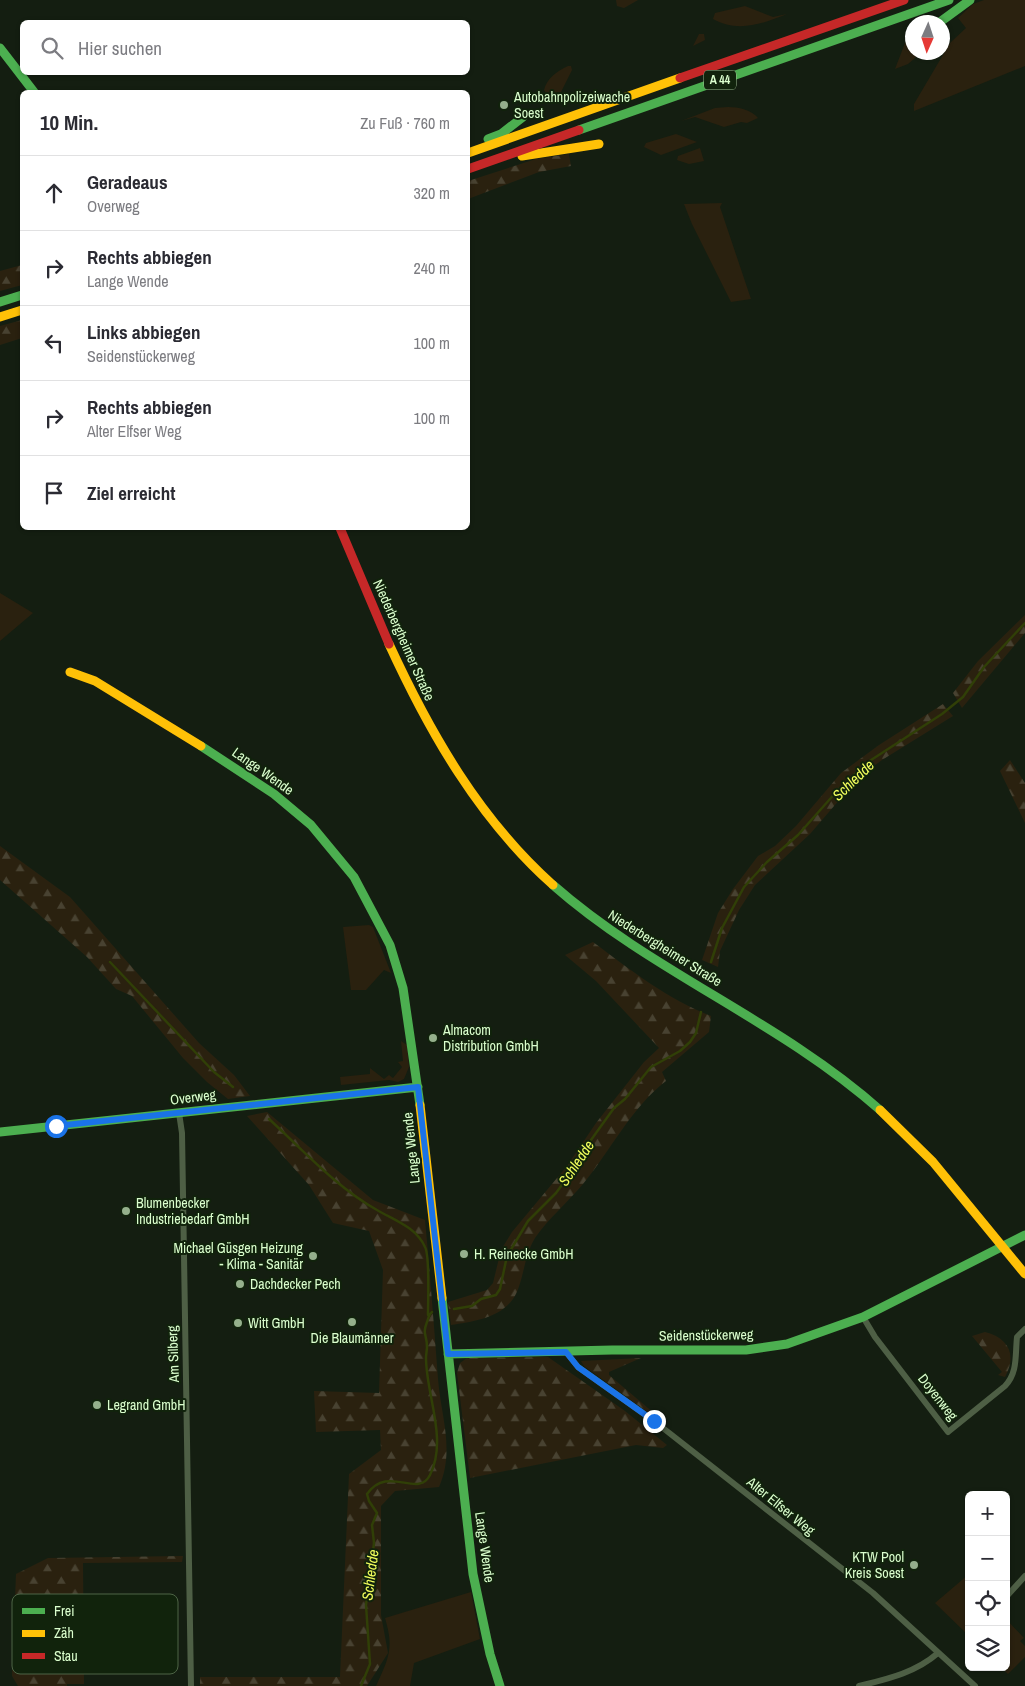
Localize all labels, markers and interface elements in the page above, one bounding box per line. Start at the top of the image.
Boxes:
north arrow [905,15,950,60]
search box [20,20,470,75]
icon: search [38,34,66,62]
text: Hier suchen [78,35,162,61]
road number: A 44 [704,70,736,90]
place label: Autobahnpolizeiwache Soest [513,88,630,122]
marker: Autobahnpolizeiwache Soest [498,99,510,111]
text: 10 Min. [40,108,98,137]
text: Zu Fuß · 760 m [360,112,450,134]
text: Geradeaus [87,169,168,195]
icon: ahead [40,179,68,207]
text: 320 m [414,182,450,204]
text: Overweg [87,195,140,217]
text: Rechts abbiegen [87,244,212,270]
icon: right [40,254,68,282]
text: 240 m [414,257,450,279]
text: Lange Wende [87,270,168,292]
text: Links abbiegen [87,319,200,345]
icon: left [40,329,68,357]
text: 100 m [414,332,450,354]
text: Seidenstückerweg [87,345,195,367]
text: Rechts abbiegen [87,394,212,420]
icon: right [40,404,68,432]
text: 100 m [414,407,450,429]
text: Alter Elfser Weg [87,420,182,442]
icon: arrive [40,479,68,507]
text: Ziel erreicht [87,480,175,506]
street label: Niederbergheimer Straße [369,577,439,703]
street label: Lange Wende [229,743,297,799]
water label: Schledde [827,755,879,805]
street label: Niederbergheimer Straße [605,906,725,990]
place label: Almacom Distribution GmbH [442,1021,539,1055]
marker: Almacom Distribution GmbH [427,1032,439,1044]
street label: Overweg [169,1085,218,1109]
street label: Lange Wende [398,1112,424,1184]
route start [45,1115,68,1138]
water label: Schledde [553,1136,599,1190]
place label: Blumenbecker Industriebedarf GmbH [136,1194,250,1228]
marker: Blumenbecker Industriebedarf GmbH [120,1205,132,1217]
place label: Michael Güsgen Heizung - Klima - Sanitär [173,1239,304,1273]
place label: H. Reinecke GmbH [474,1245,574,1263]
marker: H. Reinecke GmbH [458,1248,470,1260]
marker: Michael Güsgen Heizung - Klima - Sanitär [307,1250,319,1262]
place label: Dachdecker Pech [250,1275,341,1293]
marker: Dachdecker Pech [234,1278,246,1290]
place label: Witt GmbH [248,1314,305,1332]
marker: Die Blaumänner [346,1316,358,1328]
marker: Witt GmbH [232,1317,244,1329]
street label: Am Silberg [163,1325,183,1384]
street label: Seidenstückerweg [659,1325,754,1345]
place label: Die Blaumänner [311,1329,394,1347]
street label: Doyenweg [914,1370,962,1424]
place label: Legrand GmbH [107,1396,185,1414]
marker: Legrand GmbH [91,1399,103,1411]
route end [643,1410,666,1433]
street label: Alter Elfser Weg [742,1472,819,1539]
map controls [965,1491,1010,1671]
button: + [965,1491,1010,1536]
street label: Lange Wende [471,1510,499,1584]
button: − [965,1536,1010,1581]
water label: Schledde [356,1548,384,1602]
place label: KTW Pool Kreis Soest [845,1548,904,1582]
marker: KTW Pool Kreis Soest [908,1559,920,1571]
button: locate [965,1581,1010,1626]
legend [12,1594,178,1674]
text: Frei [54,1602,74,1620]
text: Zäh [54,1624,74,1642]
button: layers [965,1626,1010,1671]
text: Stau [54,1647,78,1665]

